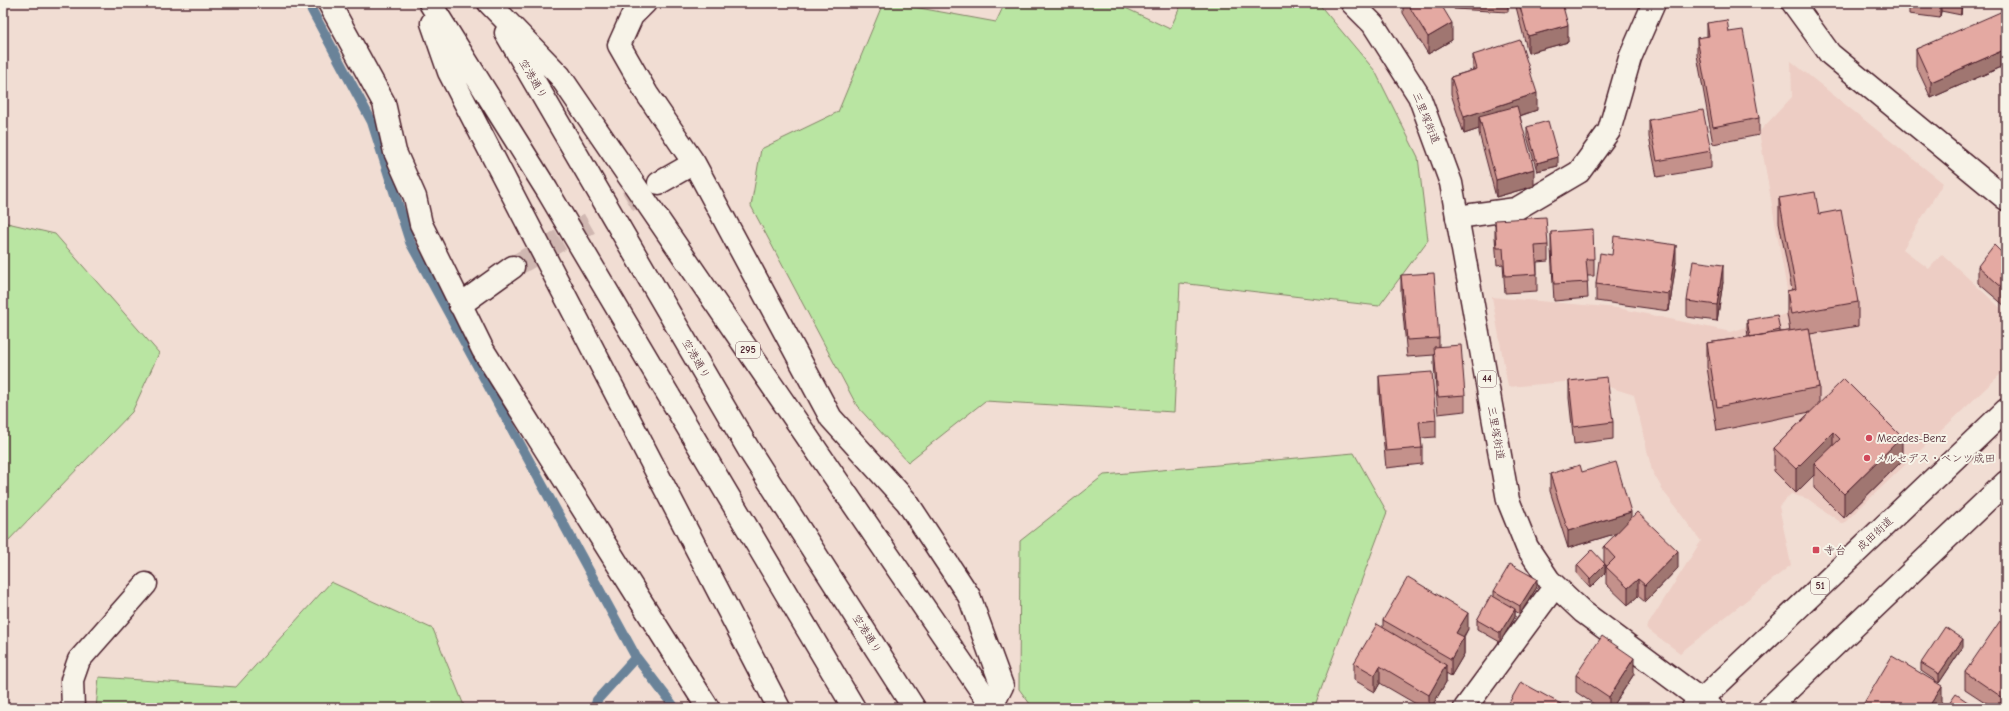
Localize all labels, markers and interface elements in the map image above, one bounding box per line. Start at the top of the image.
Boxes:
street label: 空港通り [516,57,550,101]
street label: 三里塚街道 [1410,90,1442,146]
street label: 空港通り [679,337,713,381]
road number: 295 [736,342,760,358]
road number: 44 [1478,371,1496,387]
street label: 三里塚街道 [1485,405,1507,461]
place label: Mecedes-Benz [1877,432,1946,445]
marker: Mecedes-Benz [1864,433,1874,443]
place label: メルセデス・ベンツ成田 [1875,452,1996,465]
marker: メルセデス・ベンツ成田 [1862,453,1872,463]
street label: 成田街道 [1854,514,1896,554]
place label: 寺台 [1824,544,1846,557]
marker: 寺台 [1811,545,1821,555]
road number: 51 [1811,578,1829,594]
street label: 空港通り [850,612,884,656]

